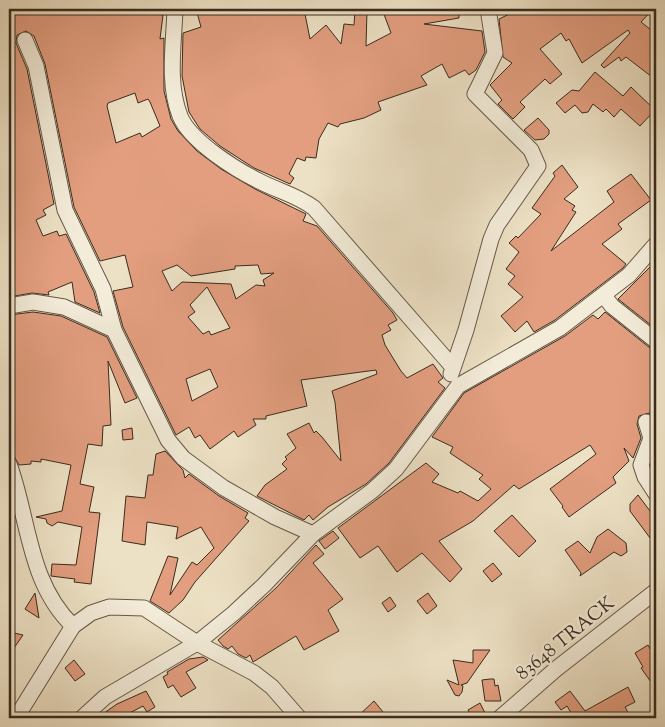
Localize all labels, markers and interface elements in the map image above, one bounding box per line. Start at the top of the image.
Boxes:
street label: 83648 TRACK [511,591,621,687]

